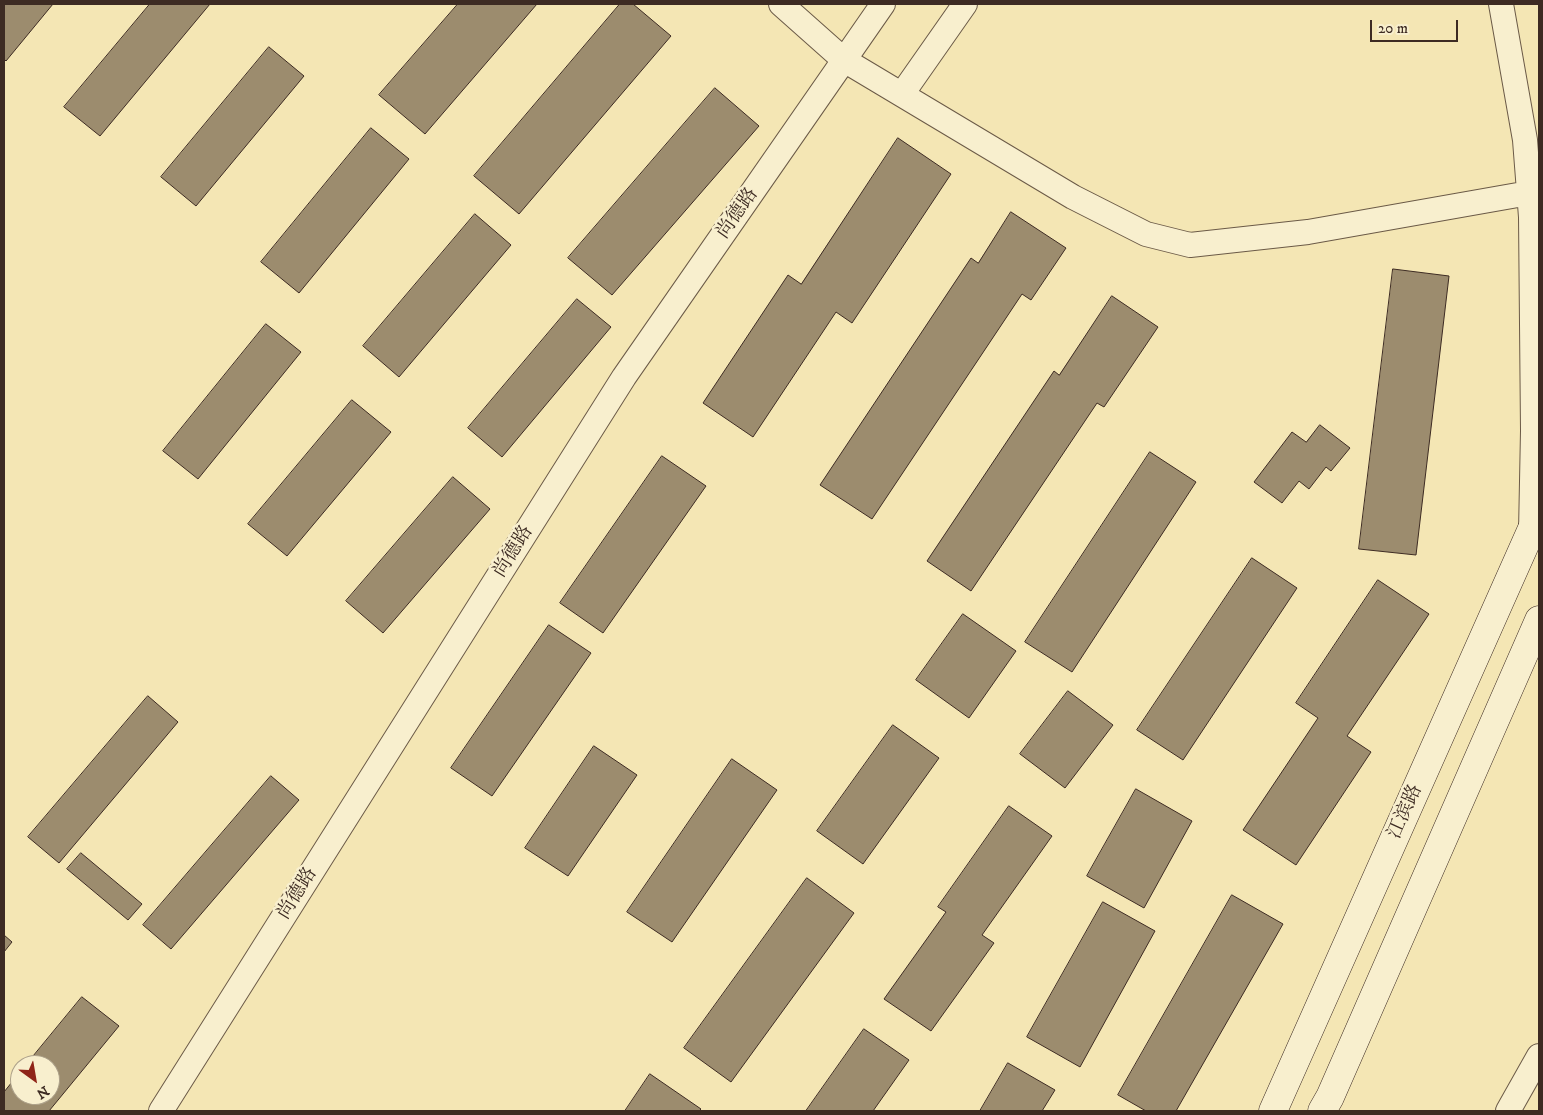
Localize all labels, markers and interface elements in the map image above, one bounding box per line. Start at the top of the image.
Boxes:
scale bar [1373,10,1460,42]
text: 20 m [1378,19,1408,38]
street label: 尚德路 [712,184,764,244]
street label: 尚德路 [489,522,539,582]
street label: 江滨路 [1384,781,1428,843]
street label: 尚德路 [273,864,323,924]
north arrow [10,1055,60,1105]
text: N [33,1081,52,1103]

